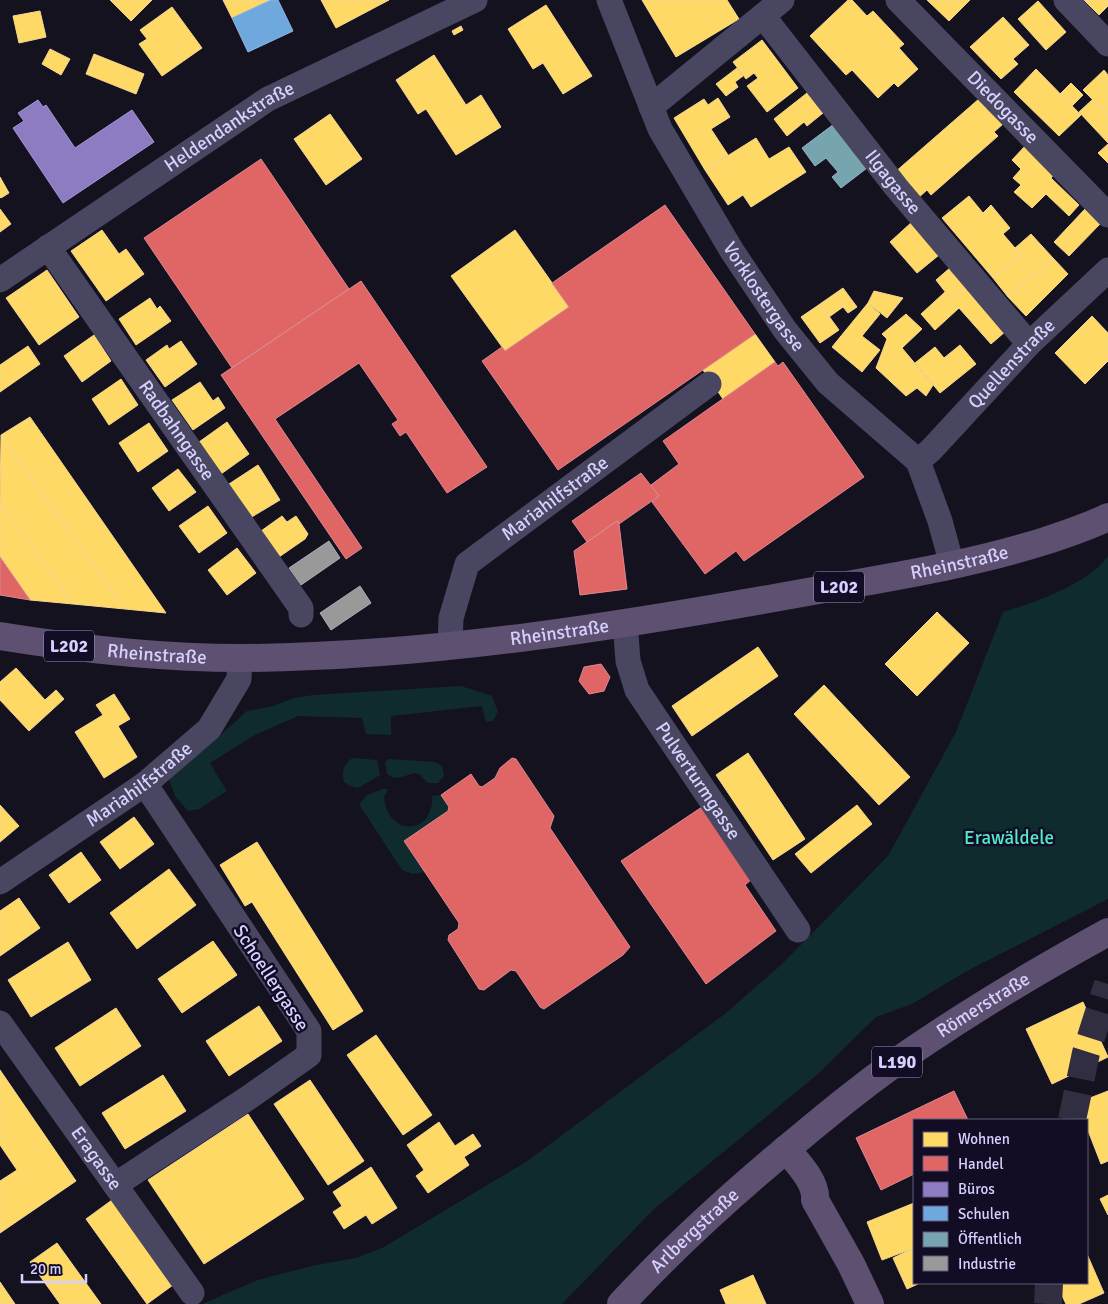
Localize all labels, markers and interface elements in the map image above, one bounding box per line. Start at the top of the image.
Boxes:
street label: Diedogasse [962,66,1044,149]
street label: Heldendankstraße [160,76,298,178]
street label: Ilgagasse [860,145,926,220]
street label: Vorklostergasse [717,238,810,357]
street label: Quellenstraße [963,314,1060,414]
street label: Radbahngasse [133,376,220,485]
street label: Mariahilfstraße [497,451,613,546]
street label: Rheinstraße [908,540,1011,585]
road number: L202 [814,572,864,602]
street label: Rheinstraße [509,614,611,651]
road number: L202 [44,630,94,661]
street label: Rheinstraße [106,639,207,669]
street label: Pulverturmgasse [650,717,746,844]
street label: Mariahilfstraße [81,737,197,832]
park label: Erawäldele [964,826,1054,850]
street label: Schoellergasse [228,920,314,1036]
street label: Römerstraße [932,967,1034,1043]
road number: L190 [872,1046,922,1078]
legend [913,1119,1088,1284]
street label: Eragasse [65,1122,127,1195]
text: Wohnen [958,1130,1010,1148]
text: Handel [958,1155,1004,1173]
text: Büros [958,1180,995,1198]
street label: Arlbergstraße [645,1183,744,1278]
text: Schulen [958,1205,1010,1223]
text: Öffentlich [958,1230,1022,1248]
scale bar [22,1252,86,1284]
text: Industrie [958,1255,1016,1273]
text: 20 m [30,1260,61,1278]

